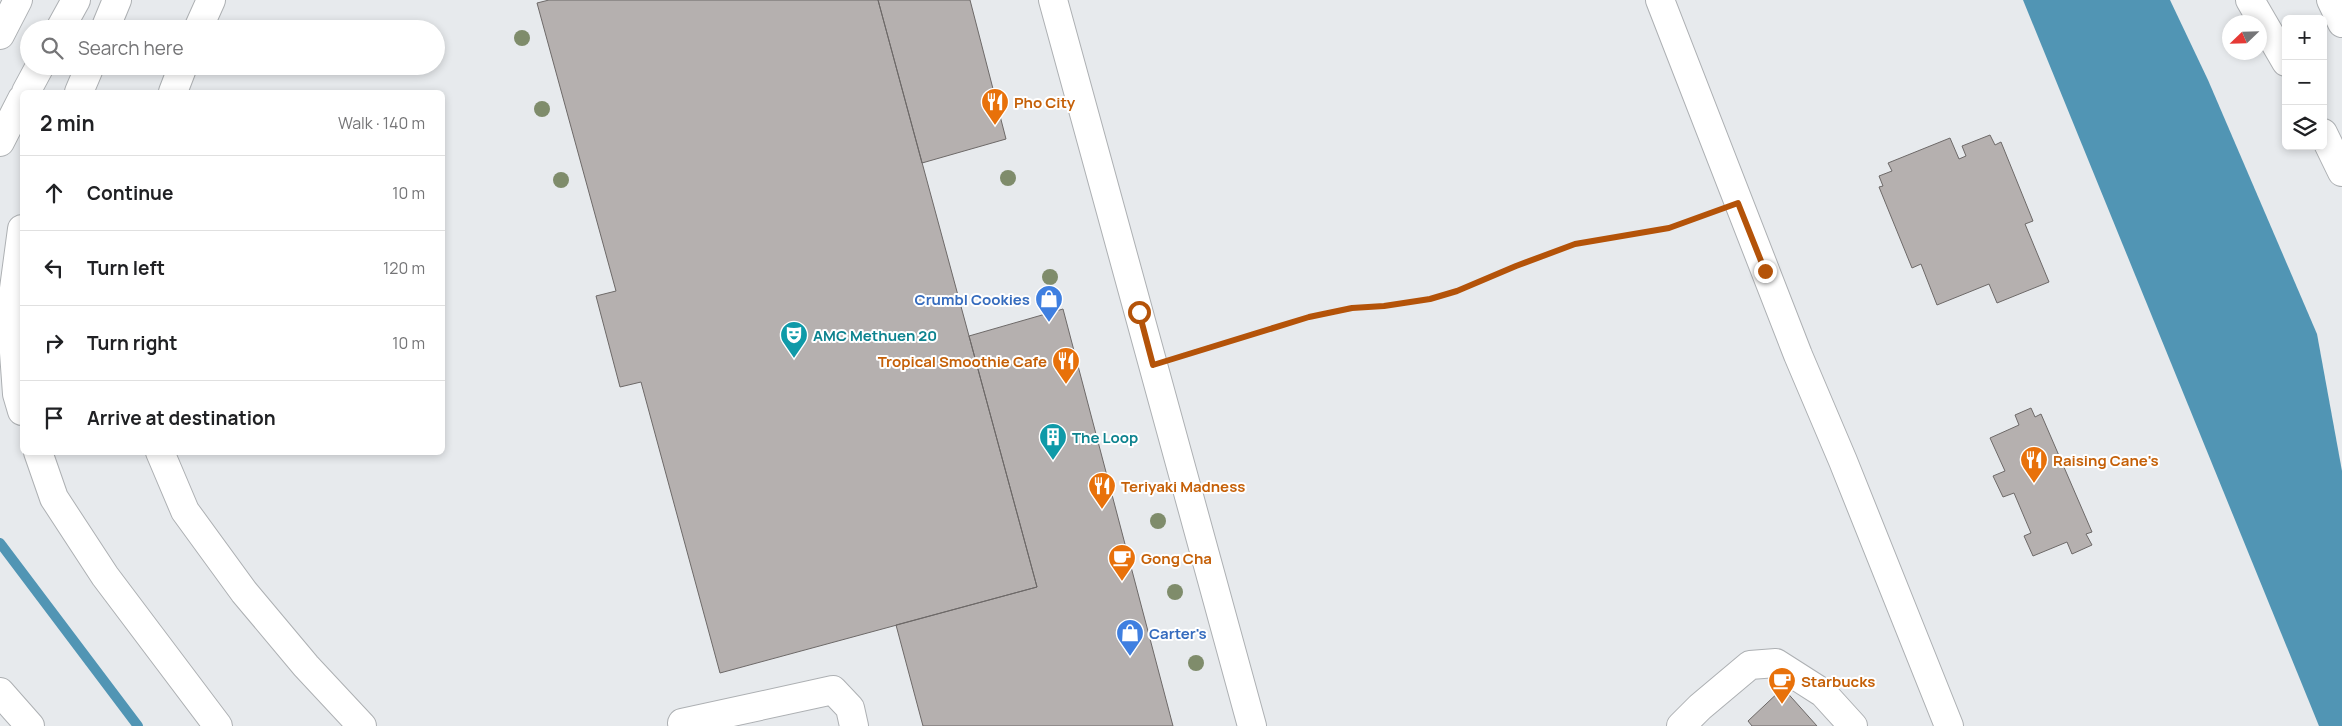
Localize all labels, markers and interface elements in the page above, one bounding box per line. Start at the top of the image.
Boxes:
north arrow [2222,15,2267,60]
map controls [2282,15,2327,150]
button: + [2282,15,2327,60]
search box [20,20,445,75]
icon: search [38,34,66,62]
text: Search here [78,35,184,61]
button: − [2282,60,2327,105]
restaurant icon: Pho City [980,87,1010,126]
place label: Pho City [1014,92,1076,113]
button: layers [2282,105,2327,150]
text: 2 min [40,109,95,137]
text: Walk · 140 m [338,112,425,134]
icon: ahead [40,179,68,207]
text: Continue [87,180,173,206]
text: 10 m [392,182,425,204]
icon: left [40,254,68,282]
text: Turn left [87,255,165,281]
text: 120 m [383,257,425,279]
route end [1754,260,1777,283]
shop icon: Crumbl Cookies [1034,284,1064,323]
place label: Crumbl Cookies [915,289,1030,310]
route start [1128,301,1151,324]
theatre icon: AMC Methuen 20 [779,320,809,359]
place label: AMC Methuen 20 [813,325,937,346]
icon: right [40,329,68,357]
text: Turn right [87,330,177,356]
text: 10 m [392,332,425,354]
restaurant icon: Tropical Smoothie Cafe [1051,346,1081,385]
place label: Tropical Smoothie Cafe [878,351,1047,372]
icon: arrive [40,404,68,432]
text: Arrive at destination [87,405,276,431]
building icon: The Loop [1038,422,1068,461]
place label: The Loop [1072,427,1138,448]
restaurant icon: Raising Cane's [2019,445,2049,484]
place label: Raising Cane's [2053,450,2159,471]
restaurant icon: Teriyaki Madness [1087,471,1117,510]
place label: Teriyaki Madness [1121,476,1245,497]
cafe icon: Gong Cha [1107,543,1137,582]
place label: Gong Cha [1141,548,1212,569]
shop icon: Carter's [1115,618,1145,657]
place label: Carter's [1149,623,1207,644]
cafe icon: Starbucks [1767,666,1797,705]
place label: Starbucks [1801,671,1875,692]

